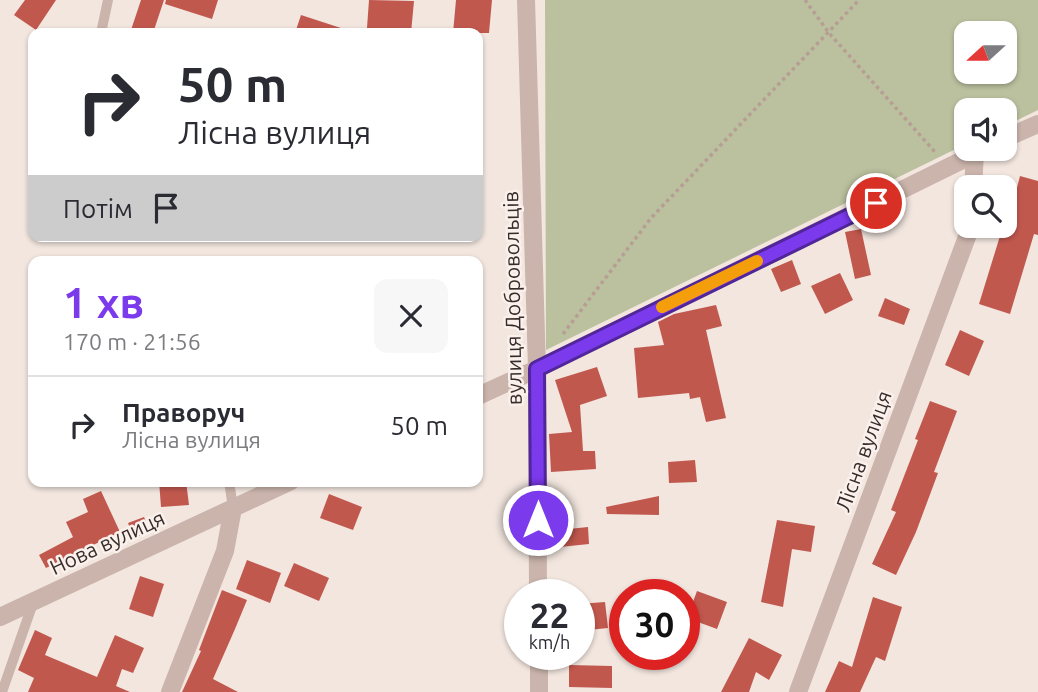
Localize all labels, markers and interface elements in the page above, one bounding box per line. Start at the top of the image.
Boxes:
north arrow [954,21,1017,84]
map controls [954,21,1017,238]
icon: right [63,56,154,147]
text: 50 m [178,56,287,111]
button: sound [954,98,1017,161]
text: Лісна вулиця [178,114,371,150]
pin [846,173,906,233]
button: search [954,175,1017,238]
icon: arrive [857,184,895,222]
icon: arrive [147,189,185,227]
street label: вулиця Добровольців [498,191,526,405]
text: Потім [63,194,133,223]
text: 1 хв [63,279,144,326]
button: close [374,279,448,353]
text: 170 m · 21:56 [63,329,201,354]
street label: Лісна вулиця [830,387,896,515]
text: Праворуч [122,398,245,427]
icon: right [63,406,101,444]
text: 50 m [390,411,448,440]
text: Лісна вулиця [122,427,261,452]
position arrow [501,483,575,557]
street label: Нова вулиця [46,505,168,579]
speed limit sign: 30 [609,579,700,670]
text: 22 [530,595,569,635]
text: km/h [529,632,570,652]

